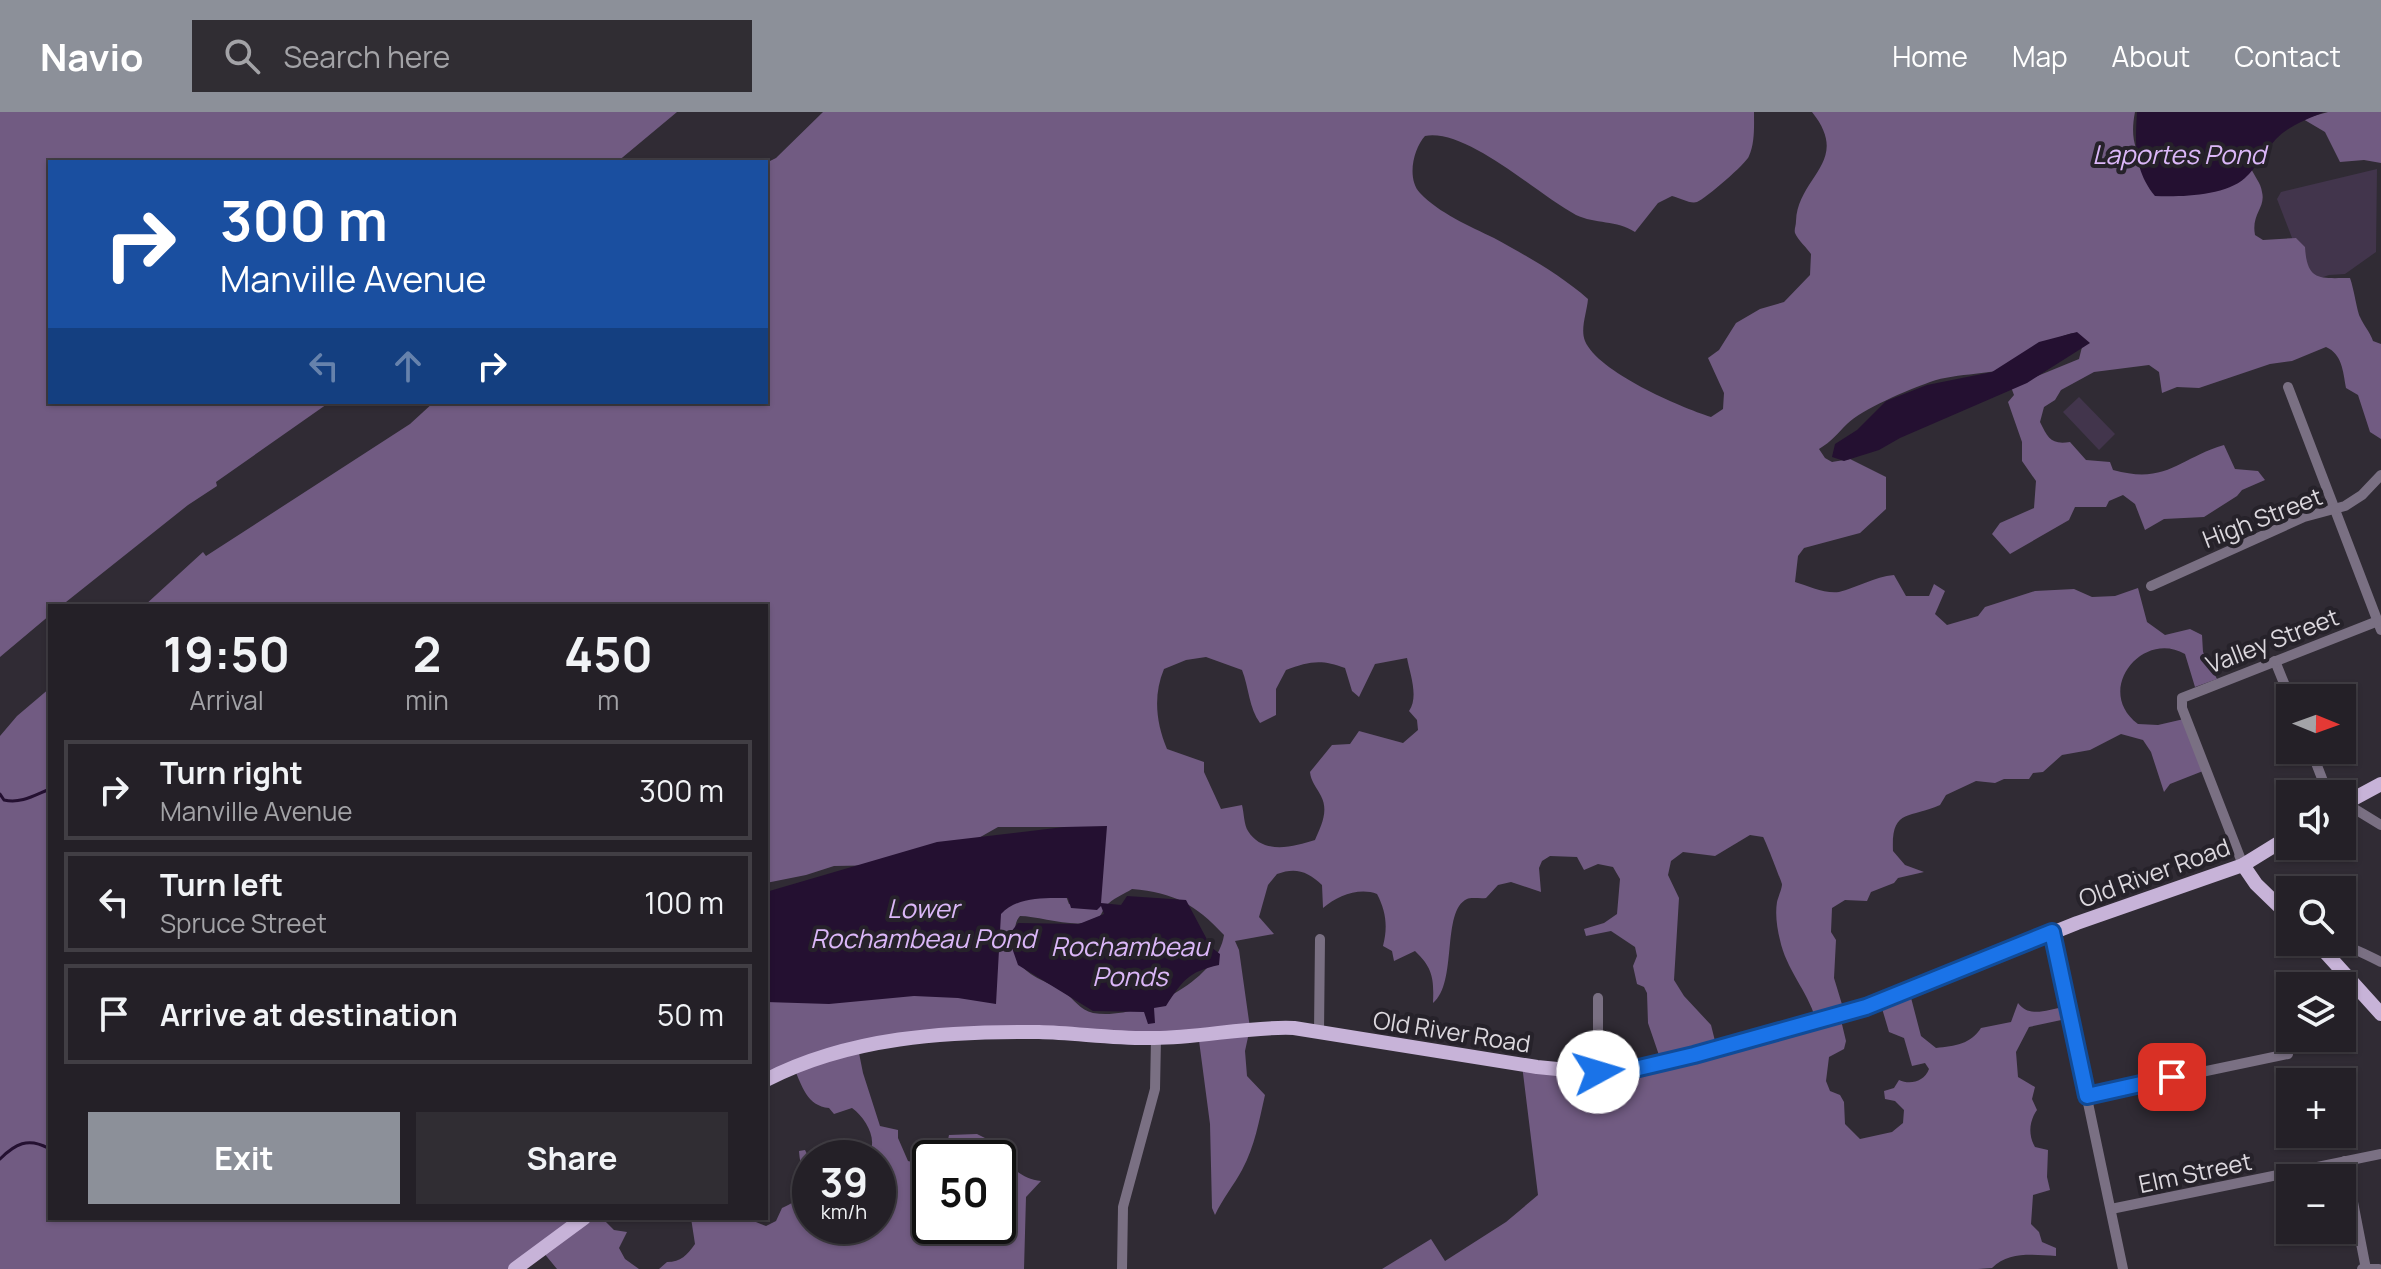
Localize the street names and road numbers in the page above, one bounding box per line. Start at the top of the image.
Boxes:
street label: High Street [2197,479,2327,555]
street label: Valley Street [2201,600,2343,680]
street label: Old River Road [2074,829,2234,915]
street label: Old River Road [1371,1002,1533,1060]
street label: Elm Street [2135,1144,2255,1200]

